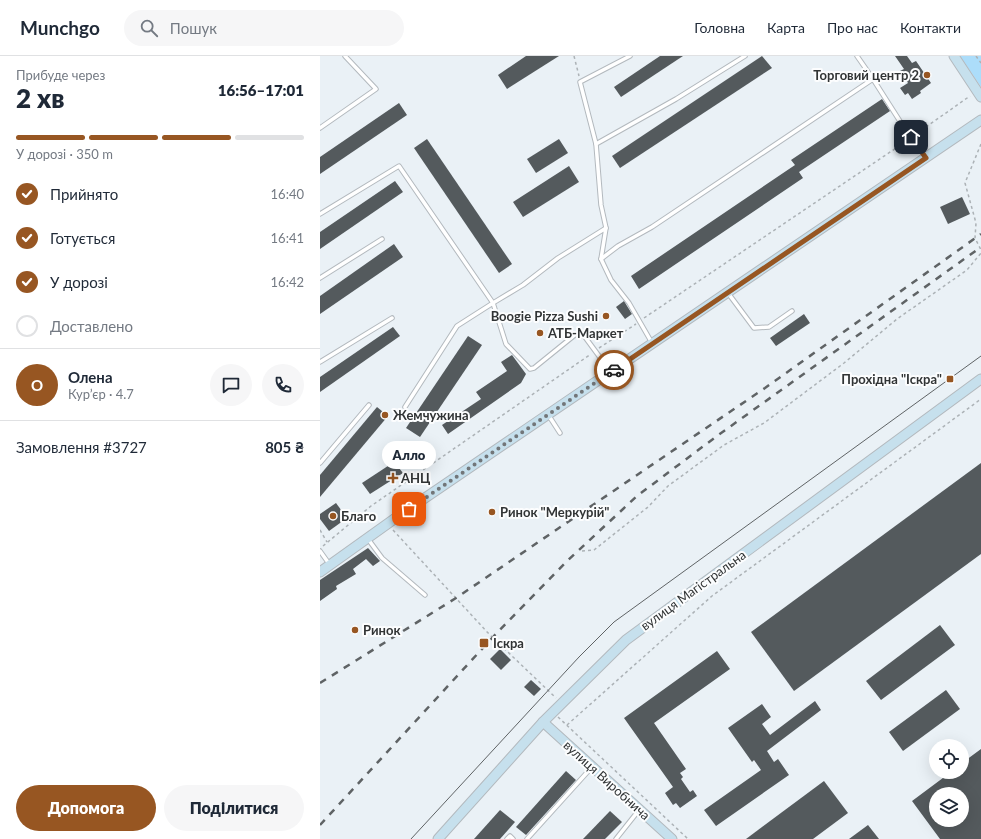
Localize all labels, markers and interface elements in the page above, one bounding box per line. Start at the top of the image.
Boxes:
search box [124,10,404,46]
text: Munchgo [20,16,100,39]
icon: search [138,17,160,39]
text: Пошук [170,19,217,37]
text: Головна [694,19,745,36]
text: Карта [767,19,805,36]
text: Про нас [827,19,878,36]
text: Контакти [900,19,961,36]
text: Прибуде через [16,67,105,83]
place label: Торговий центр 2 [813,67,919,83]
marker: Торговий центр 2 [922,70,932,80]
text: 16:56–17:01 [218,81,304,99]
text: 2 хв [16,82,64,114]
pin [894,120,928,154]
icon: home [900,126,922,148]
text: У дорозі · 350 m [16,146,113,162]
icon: check [16,183,38,205]
text: Прийнято [50,185,118,203]
text: 16:40 [271,186,304,202]
icon: check [16,227,38,249]
text: Готується [50,229,115,247]
text: 16:41 [271,230,304,246]
icon: check [16,271,38,293]
text: У дорозі [50,273,108,291]
text: 16:42 [271,274,304,290]
place label: Boogie Pizza Sushi [491,308,598,324]
marker: Boogie Pizza Sushi [601,311,611,321]
text: Доставлено [50,317,133,335]
place label: АТБ-Маркет [547,325,624,341]
marker: АТБ-Маркет [535,328,545,338]
courier [594,350,634,390]
icon: car [603,359,625,381]
button: chat [210,364,252,406]
button: phone [262,364,304,406]
text: Олена [68,368,113,386]
place label: Прохідна "Іскра" [841,371,942,387]
marker: Прохідна "Іскра" [945,374,955,384]
text: О [31,376,43,394]
text: Кур’єр · 4.7 [68,386,134,402]
place label: Жемчужина [393,407,469,423]
marker: Жемчужина [380,410,390,420]
text: Замовлення #3727 [16,438,147,456]
text: 805 ₴ [265,438,304,456]
callout: Алло [382,441,436,469]
text: Алло [393,447,425,463]
place label: АНЦ [400,470,430,486]
marker: АНЦ [388,473,398,483]
pin [392,492,426,526]
icon: bag [398,498,420,520]
place label: Ринок "Меркурій" [500,504,609,520]
marker: Ринок "Меркурій" [487,507,497,517]
place label: Благо [341,508,377,524]
marker: Благо [328,511,338,521]
street label: вулиця Магістральна [637,546,749,634]
place label: Ринок [363,622,400,638]
marker: Ринок [350,625,360,635]
place label: Іскра [493,635,524,651]
marker: Іскра [478,637,490,649]
street label: вулиця Виробнича [560,737,654,823]
map controls [929,739,969,827]
button: locate [929,739,969,779]
button: Допомога [16,785,156,831]
button: Поділитися [164,785,304,831]
button: layers [929,787,969,827]

